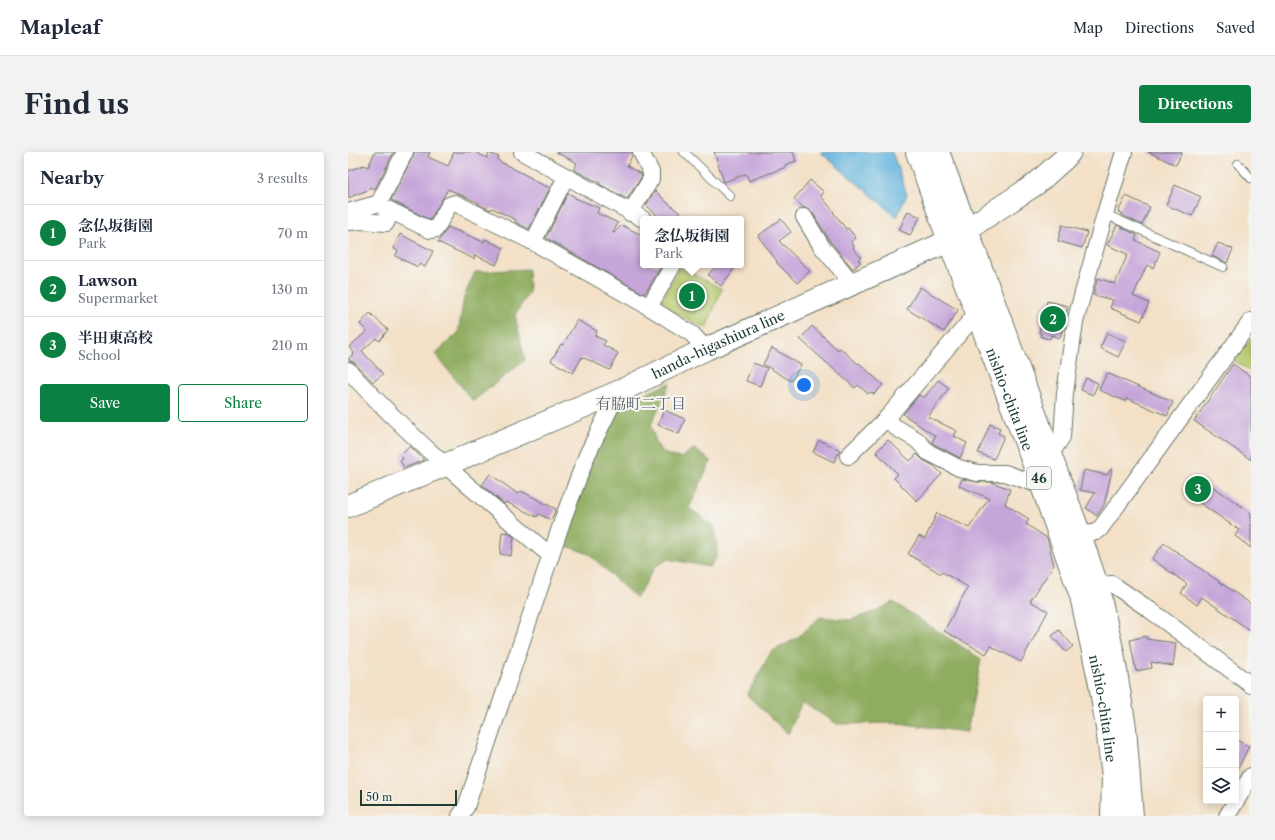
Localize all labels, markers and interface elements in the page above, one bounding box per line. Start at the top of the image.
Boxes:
text: Mapleaf [20,16,101,39]
text: Map [1073,19,1103,37]
text: Directions [1125,19,1194,37]
text: Saved [1216,19,1255,37]
button: Directions [1139,85,1251,123]
text: Find us [24,87,129,121]
text: Nearby [40,168,104,188]
text: 3 results [257,170,308,186]
text: 念仏坂街園 [78,216,153,235]
popup [640,216,744,268]
text: 1 [50,225,56,241]
text: 70 m [278,225,308,241]
text: 念仏坂街園 [654,226,730,245]
text: Park [78,235,106,251]
text: Park [654,245,683,261]
text: Lawson [78,271,138,290]
text: 2 [49,281,57,297]
text: 130 m [272,281,308,297]
pin: 1 [679,281,705,311]
text: Supermarket [78,290,158,306]
pin: 2 [1040,304,1066,334]
street label: handa-higashiura line [649,306,788,383]
text: 半田東高校 [78,328,153,347]
text: 3 [49,337,57,353]
text: 210 m [271,337,308,353]
street label: nishio-chita line [982,345,1037,453]
text: School [78,347,121,363]
your location [794,375,814,395]
button: Save [40,384,170,422]
button: Share [178,384,308,422]
district label: 有脇町二丁目 [596,394,686,413]
road number: 46 [1027,467,1051,489]
pin: 3 [1185,474,1211,504]
street label: nishio-chita line [1085,653,1120,763]
map controls [1203,696,1239,804]
button: + [1203,696,1239,732]
button: − [1203,732,1239,768]
button: layers [1203,768,1239,804]
scale bar [360,788,457,807]
text: 50 m [366,790,392,804]

